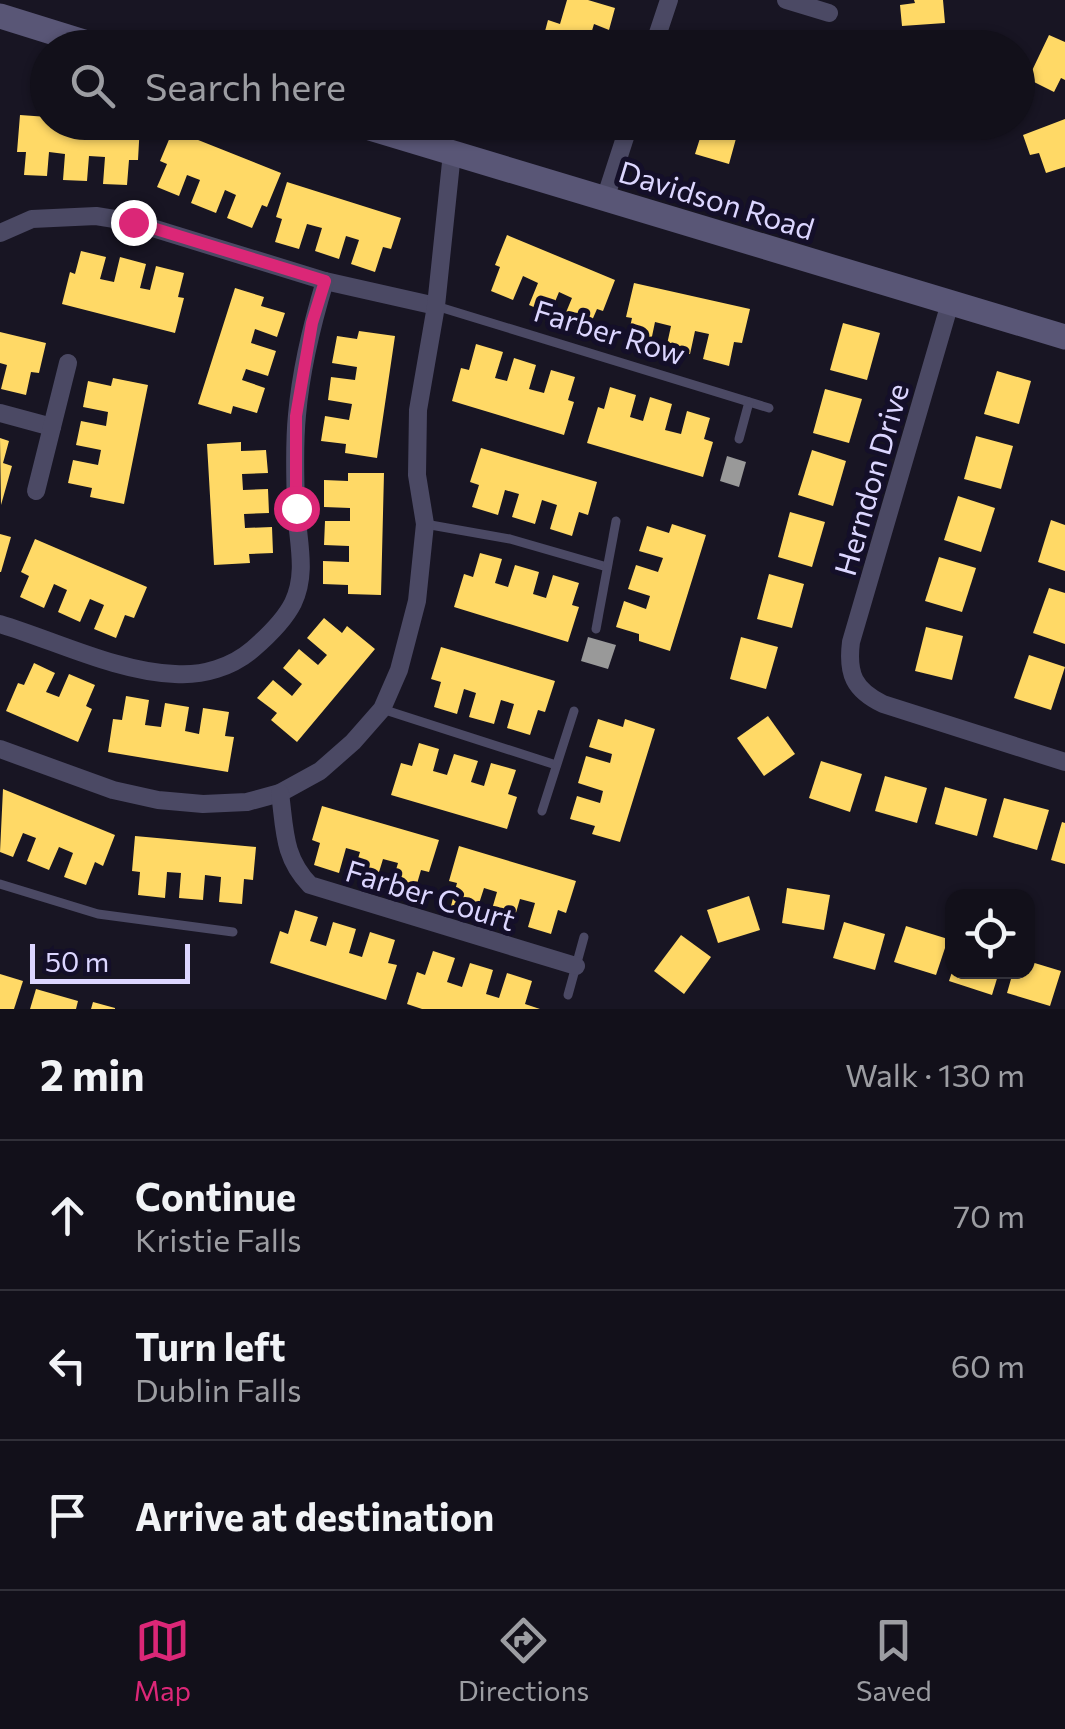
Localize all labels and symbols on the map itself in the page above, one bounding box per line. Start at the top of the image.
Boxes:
street label: Davidson Road [615,152,819,246]
route end [111,200,157,246]
street label: Farber Row [530,290,690,372]
street label: Herndon Drive [825,379,915,579]
route start [274,486,320,532]
street label: Farber Court [342,851,520,937]
scale bar [30,939,190,984]

